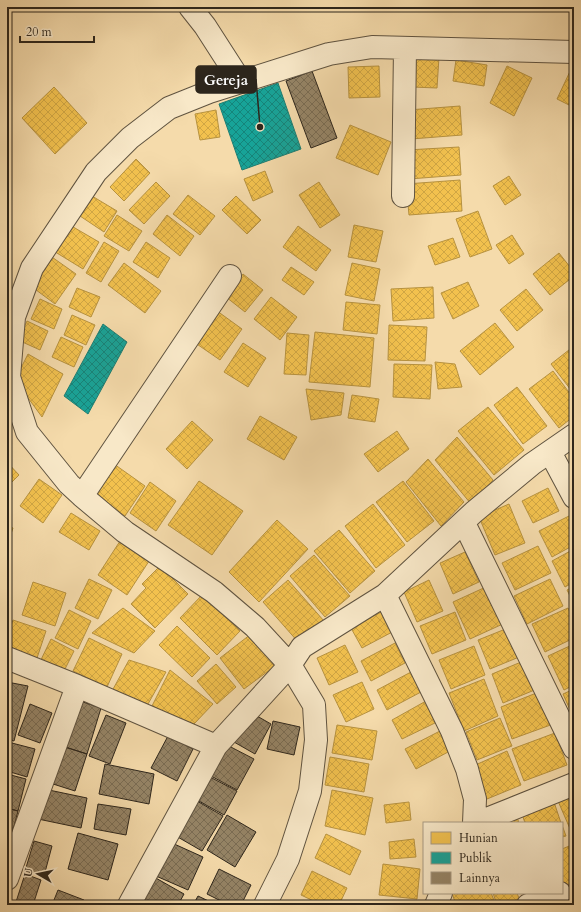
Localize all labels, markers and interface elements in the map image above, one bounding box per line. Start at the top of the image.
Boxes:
scale bar [20,18,94,44]
text: 20 m [26,24,53,40]
callout: Gereja [196,66,256,93]
text: Gereja [204,70,249,90]
legend [423,822,563,894]
text: Hunian [459,830,498,846]
text: Publik [459,850,493,866]
north arrow [18,854,58,894]
text: U [21,867,37,878]
text: Lainnya [459,870,501,886]

